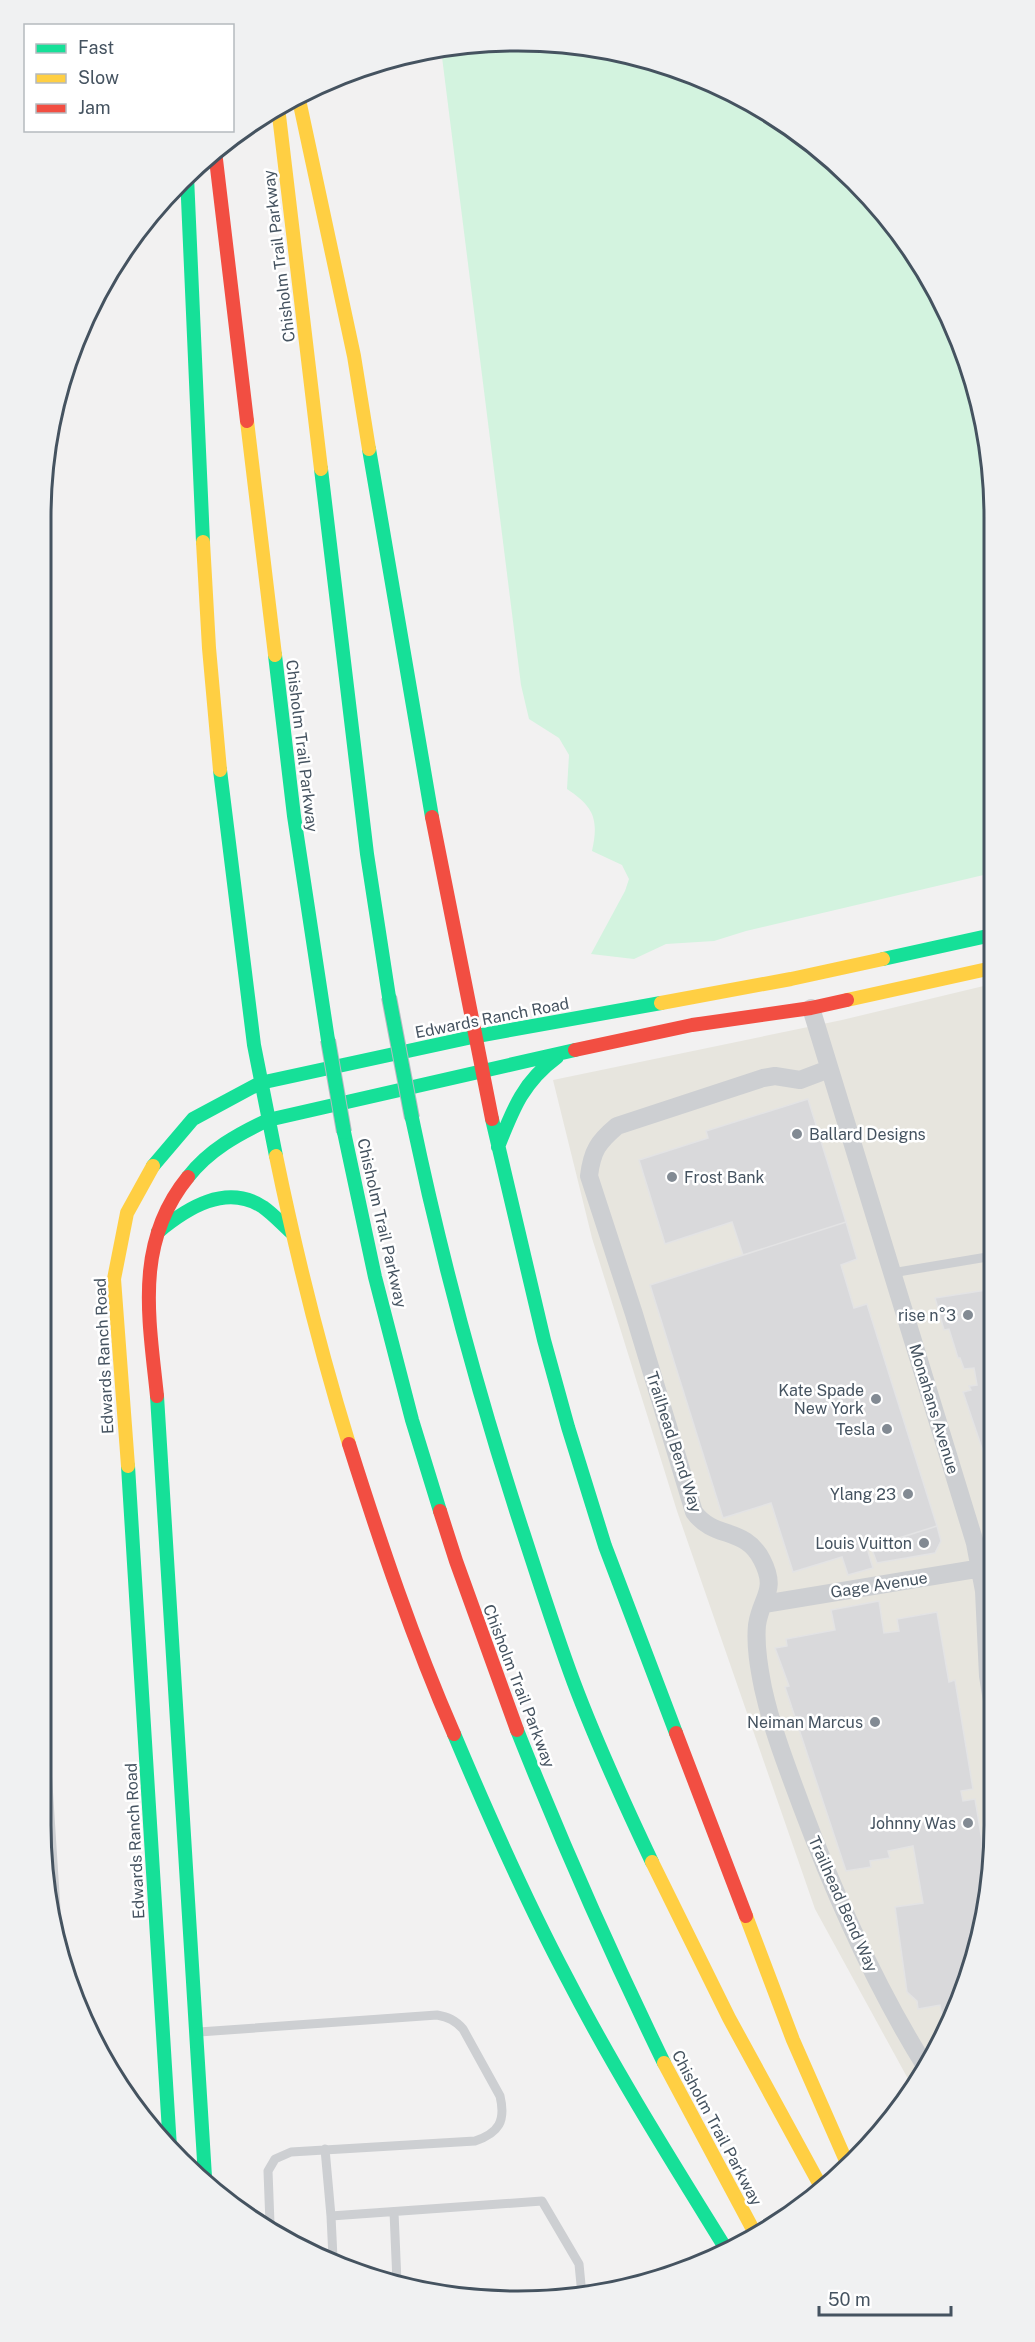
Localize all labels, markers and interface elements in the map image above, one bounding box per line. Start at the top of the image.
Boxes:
legend [24,24,234,132]
text: Fast [78,37,114,58]
text: Slow [78,67,119,88]
text: Jam [78,97,111,118]
street label: Chisholm Trail Parkway [259,168,299,343]
street label: Chisholm Trail Parkway [282,659,322,834]
street label: Edwards Ranch Road [413,994,571,1042]
place label: Ballard Designs [809,1125,926,1144]
marker: Ballard Designs [790,1127,804,1141]
street label: Chisholm Trail Parkway [353,1136,411,1310]
place label: Frost Bank [684,1168,764,1187]
marker: Frost Bank [665,1170,679,1184]
street label: Edwards Ranch Road [90,1277,118,1435]
place label: rise n°3 [898,1306,956,1325]
marker: rise n°3 [961,1308,975,1322]
street label: Monahans Avenue [905,1342,963,1476]
street label: Trailhead Bend Way [642,1369,706,1515]
place label: Kate Spade New York [778,1381,864,1418]
marker: Kate Spade New York [869,1392,883,1406]
place label: Tesla [836,1420,875,1439]
marker: Tesla [880,1422,894,1436]
place label: Ylang 23 [830,1485,896,1504]
marker: Ylang 23 [901,1487,915,1501]
place label: Louis Vuitton [815,1534,912,1553]
marker: Louis Vuitton [917,1536,931,1550]
street label: Gage Avenue [829,1568,929,1602]
street label: Chisholm Trail Parkway [479,1602,559,1771]
place label: Neiman Marcus [747,1713,863,1732]
marker: Neiman Marcus [868,1715,882,1729]
street label: Edwards Ranch Road [121,1762,149,1920]
place label: Johnny Was [870,1814,956,1833]
marker: Johnny Was [961,1816,975,1830]
street label: Trailhead Bend Way [804,1833,882,1975]
street label: Chisholm Trail Parkway [668,2047,766,2209]
scale bar [819,2279,951,2317]
text: 50 m [828,2289,871,2310]

